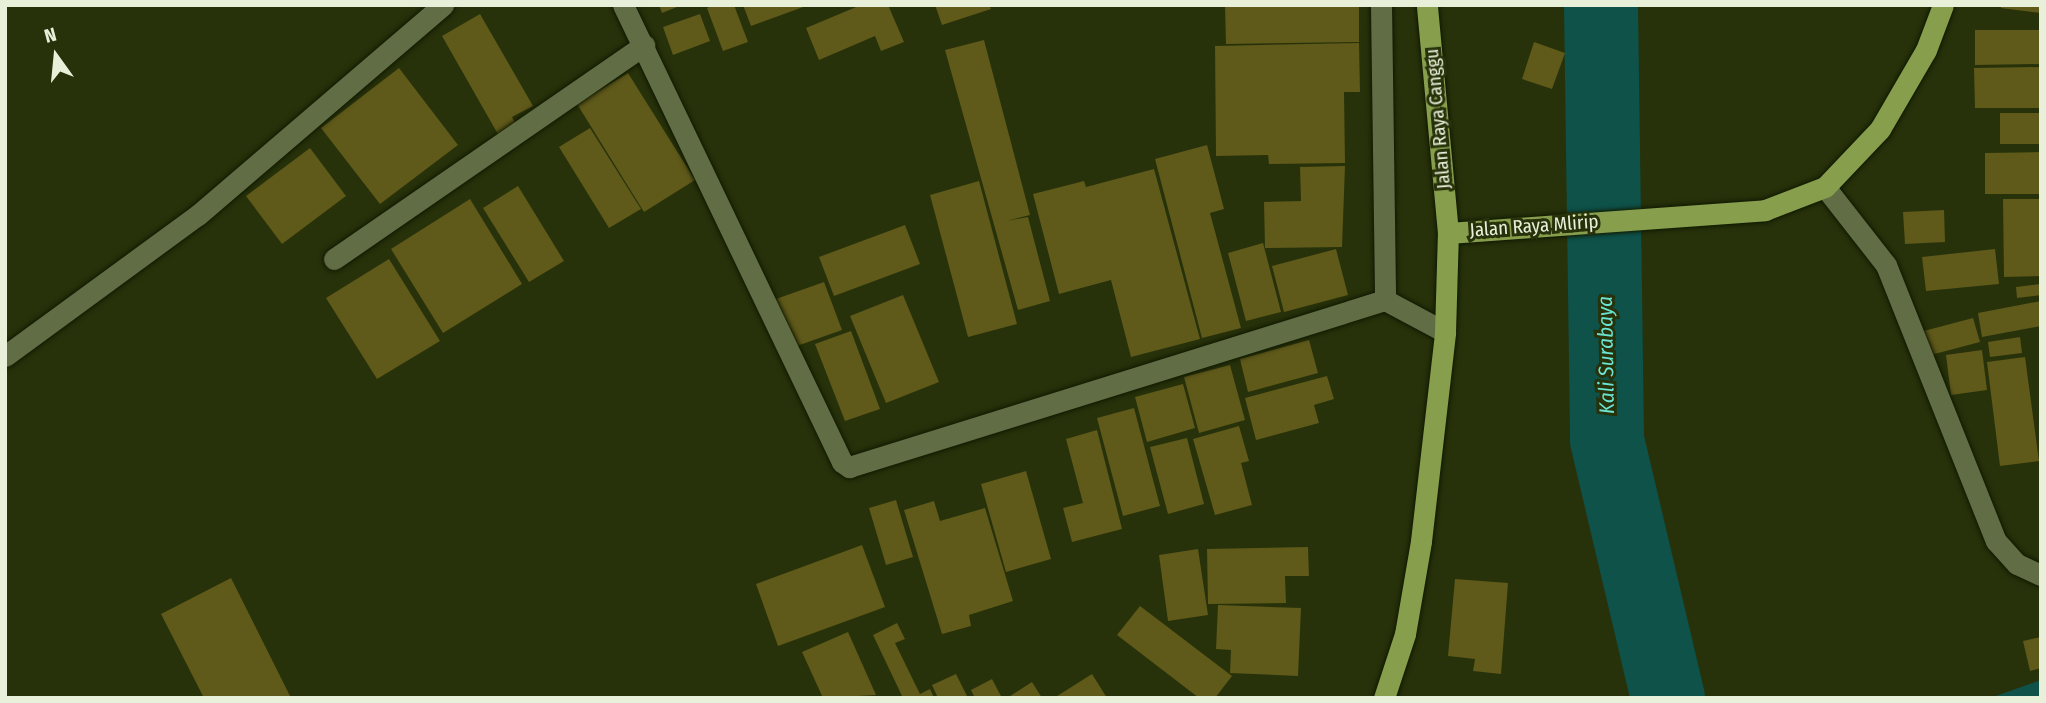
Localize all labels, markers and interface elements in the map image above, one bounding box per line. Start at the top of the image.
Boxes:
north arrow [21,21,91,91]
text: N [42,23,59,48]
street label: Jalan Raya Canggu [1421,48,1455,190]
street label: Jalan Raya Mlirip [1469,210,1599,242]
water label: Kali Surabaya [1592,296,1620,414]

